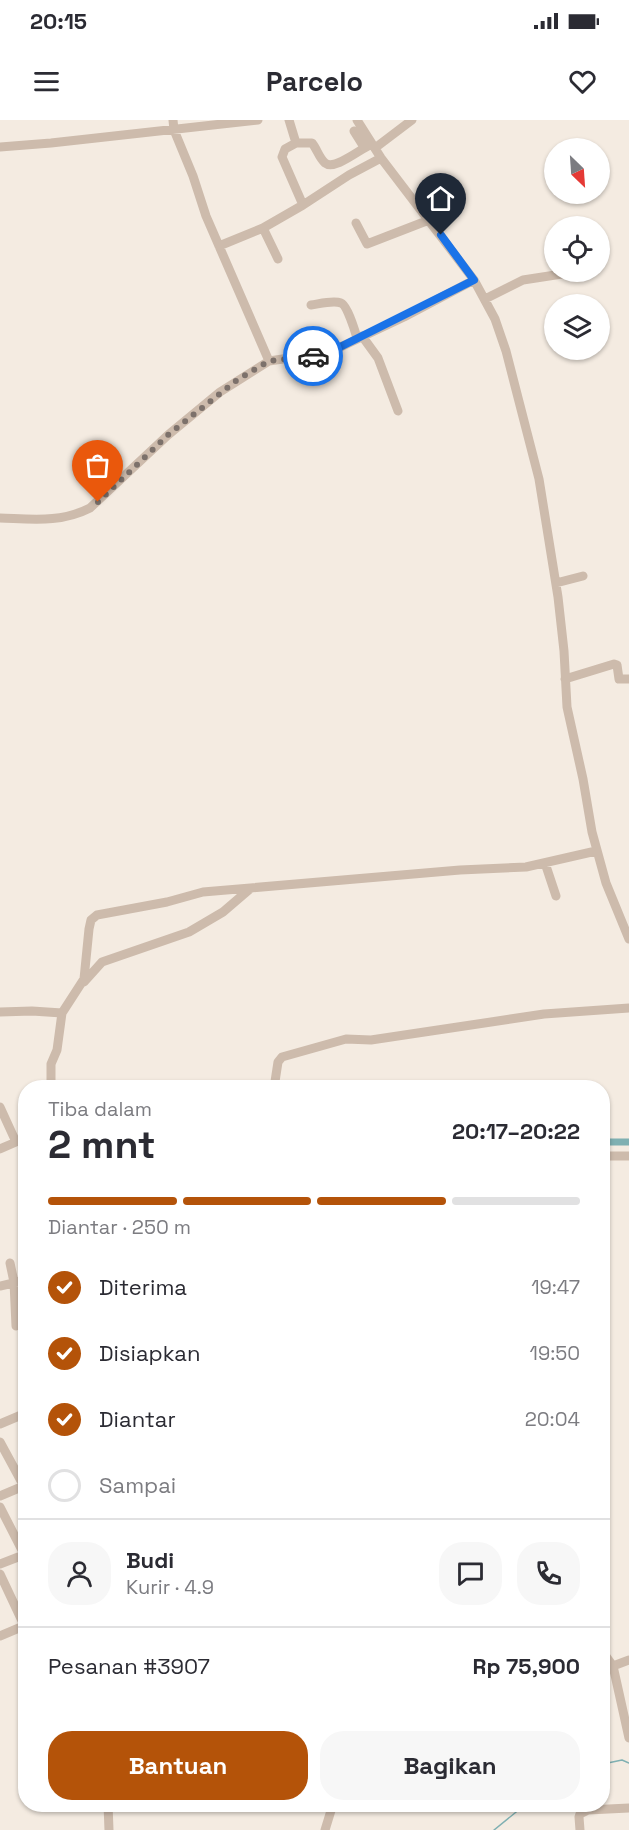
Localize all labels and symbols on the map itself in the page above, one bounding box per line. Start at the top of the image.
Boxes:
north arrow [544,138,610,204]
pin [415,173,466,235]
courier [283,326,343,386]
pin [72,440,123,502]

